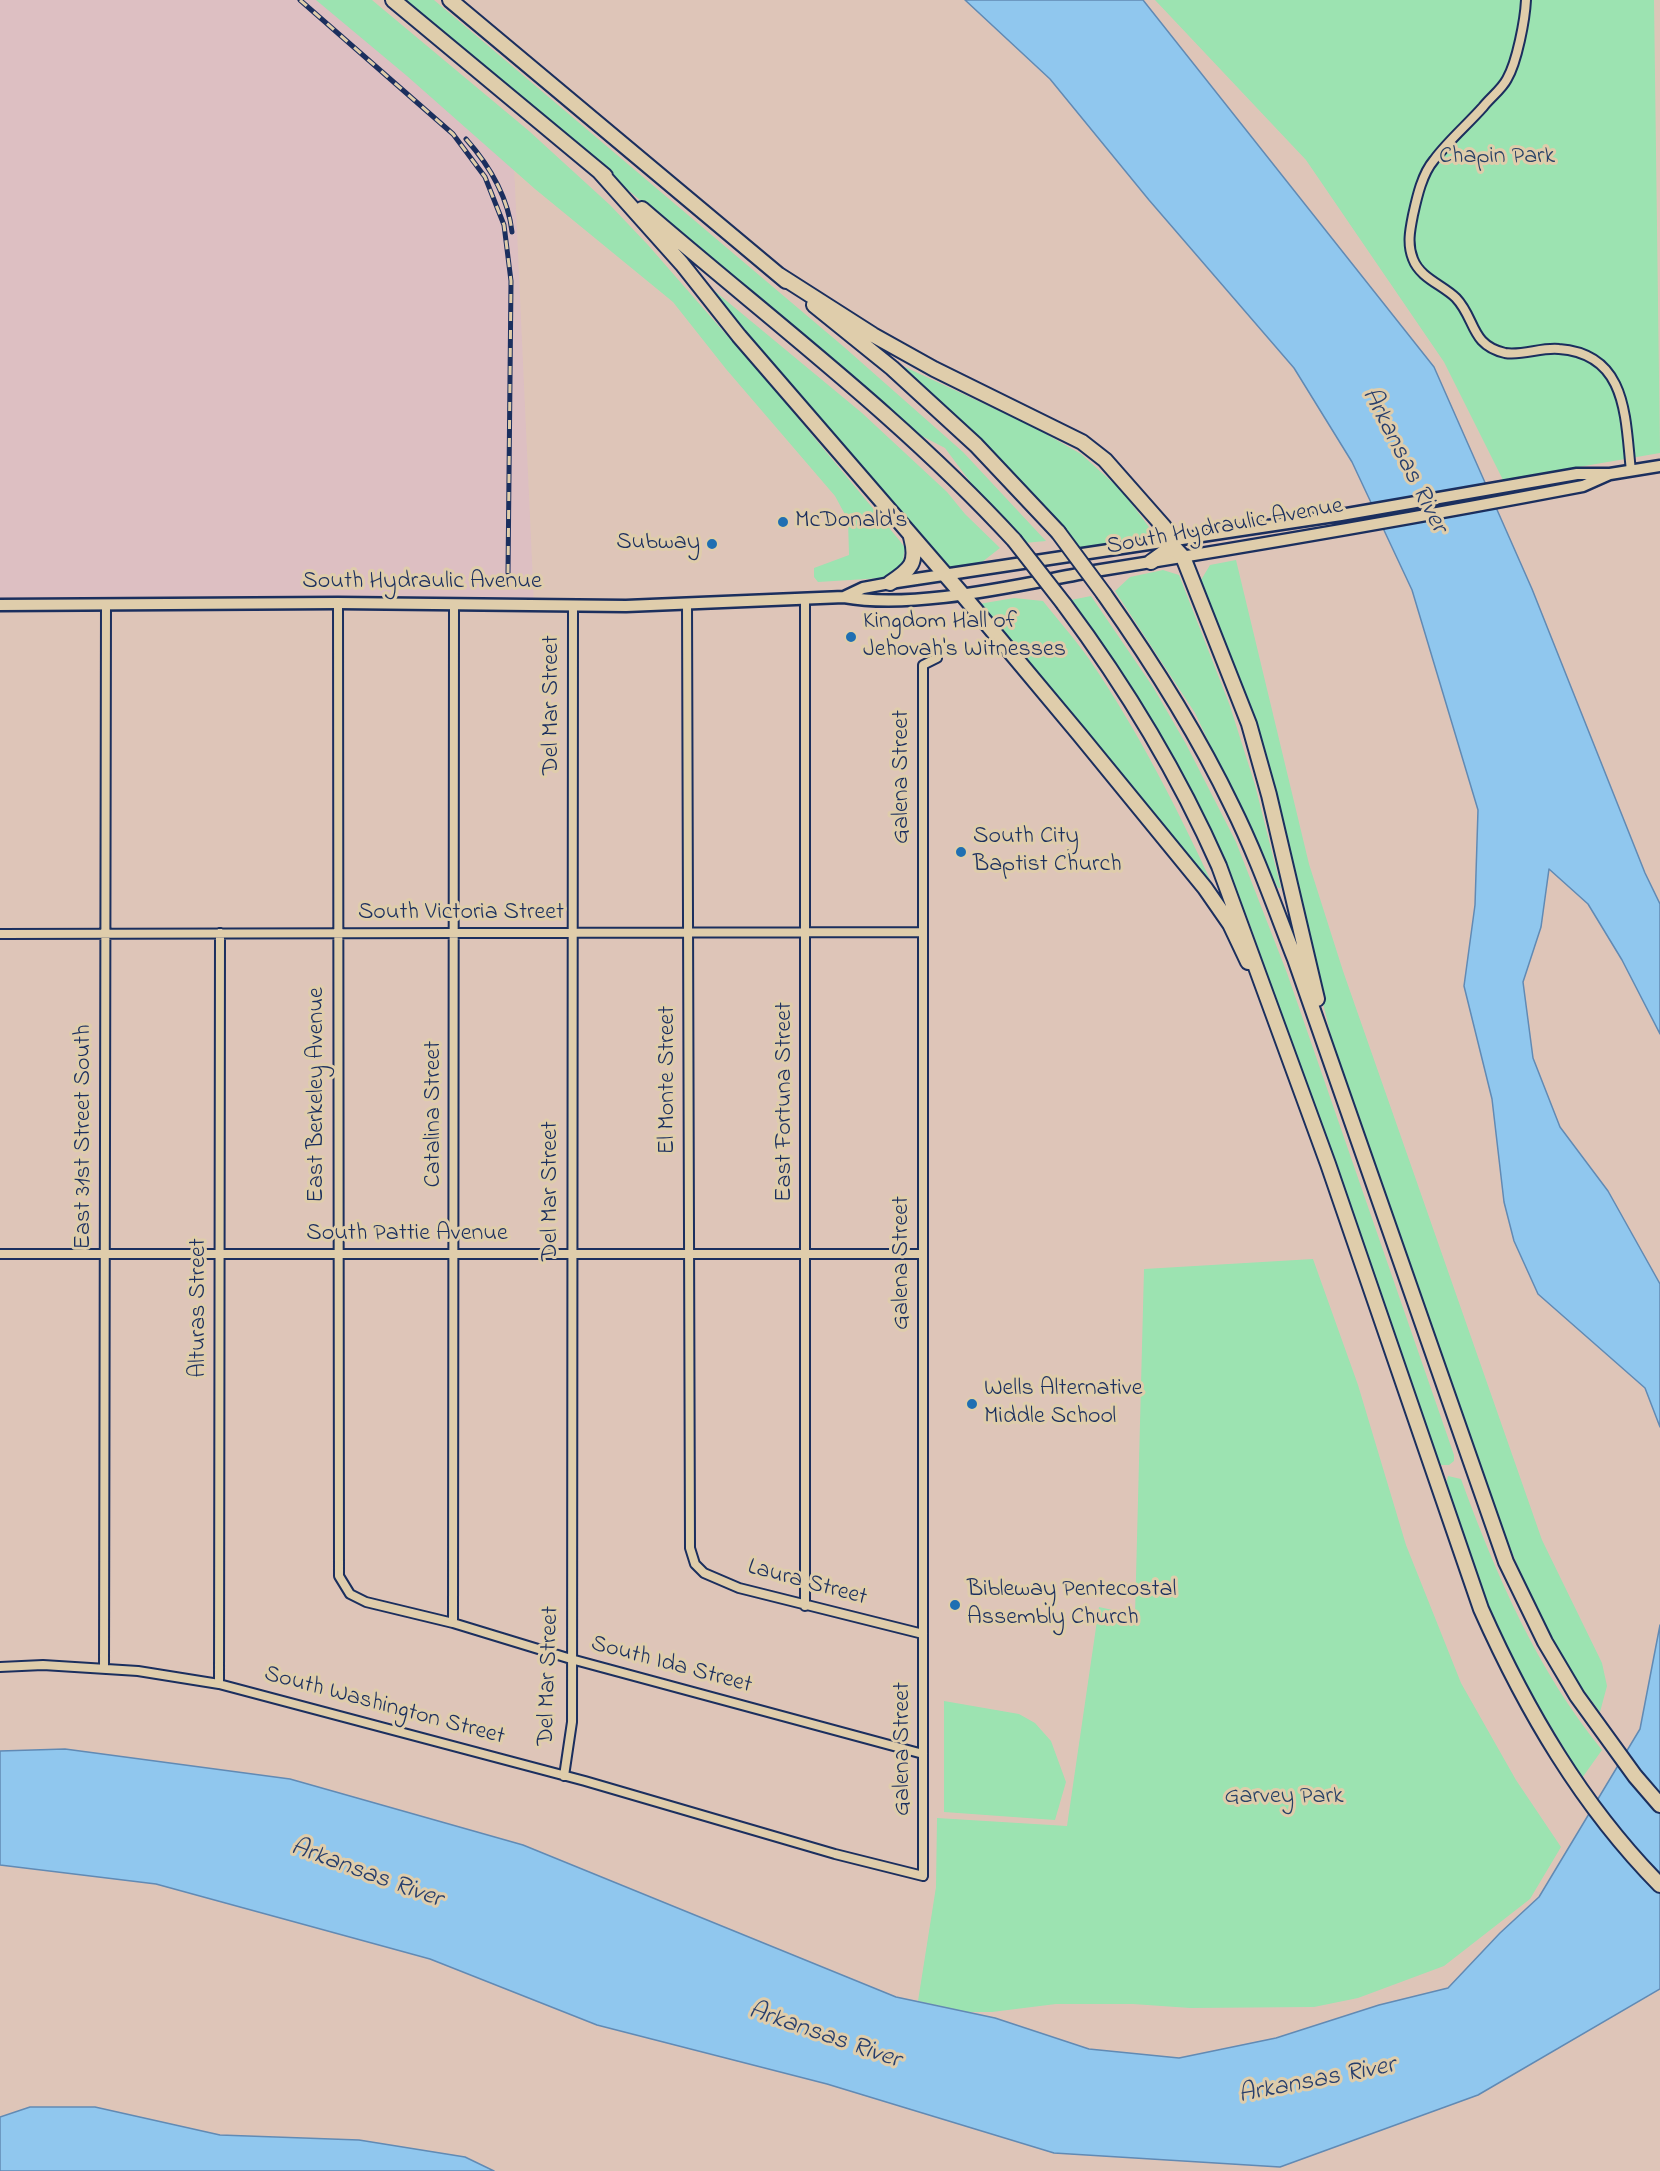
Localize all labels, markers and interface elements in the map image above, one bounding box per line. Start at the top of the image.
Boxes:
park label: Chapin Park [1439,144,1555,172]
water label: Arkansas River [1353,383,1453,539]
street label: South Hydraulic Avenue [1105,493,1345,563]
place label: McDonald's [795,508,907,536]
marker: McDonald's [776,515,790,529]
place label: Subway [616,530,700,558]
marker: Subway [705,537,719,551]
street label: South Hydraulic Avenue [302,569,542,597]
place label: Kingdom Hall of Jehovah's Witnesses [863,609,1066,665]
marker: Kingdom Hall of Jehovah's Witnesses [844,630,858,644]
street label: Del Mar Street [539,635,567,775]
street label: Galena Street [889,710,917,844]
place label: South City Baptist Church [973,824,1122,880]
marker: South City Baptist Church [954,845,968,859]
street label: South Victoria Street [358,900,564,928]
street label: East Berkeley Avenue [304,987,332,1203]
street label: East Fortuna Street [772,1002,800,1202]
street label: El Monte Street [655,1006,683,1154]
street label: East 31st Street South [71,1024,99,1250]
street label: Catalina Street [421,1041,449,1187]
street label: Del Mar Street [538,1121,566,1261]
street label: Galena Street [889,1196,917,1330]
street label: South Pattie Avenue [306,1221,508,1249]
street label: Alturas Street [186,1238,214,1378]
place label: Wells Alternative Middle School [984,1376,1143,1432]
marker: Wells Alternative Middle School [965,1397,979,1411]
street label: Laura Street [744,1554,870,1614]
place label: Bibleway Pentecostal Assembly Church [967,1577,1177,1633]
marker: Bibleway Pentecostal Assembly Church [948,1598,962,1612]
street label: Del Mar Street [533,1606,567,1746]
street label: South Ida Street [587,1631,755,1701]
street label: South Washington Street [261,1661,507,1753]
street label: Galena Street [890,1682,918,1816]
park label: Garvey Park [1225,1784,1343,1812]
water label: Arkansas River [286,1833,446,1917]
water label: Arkansas River [744,1996,904,2078]
water label: Arkansas River [1236,2052,1398,2112]

